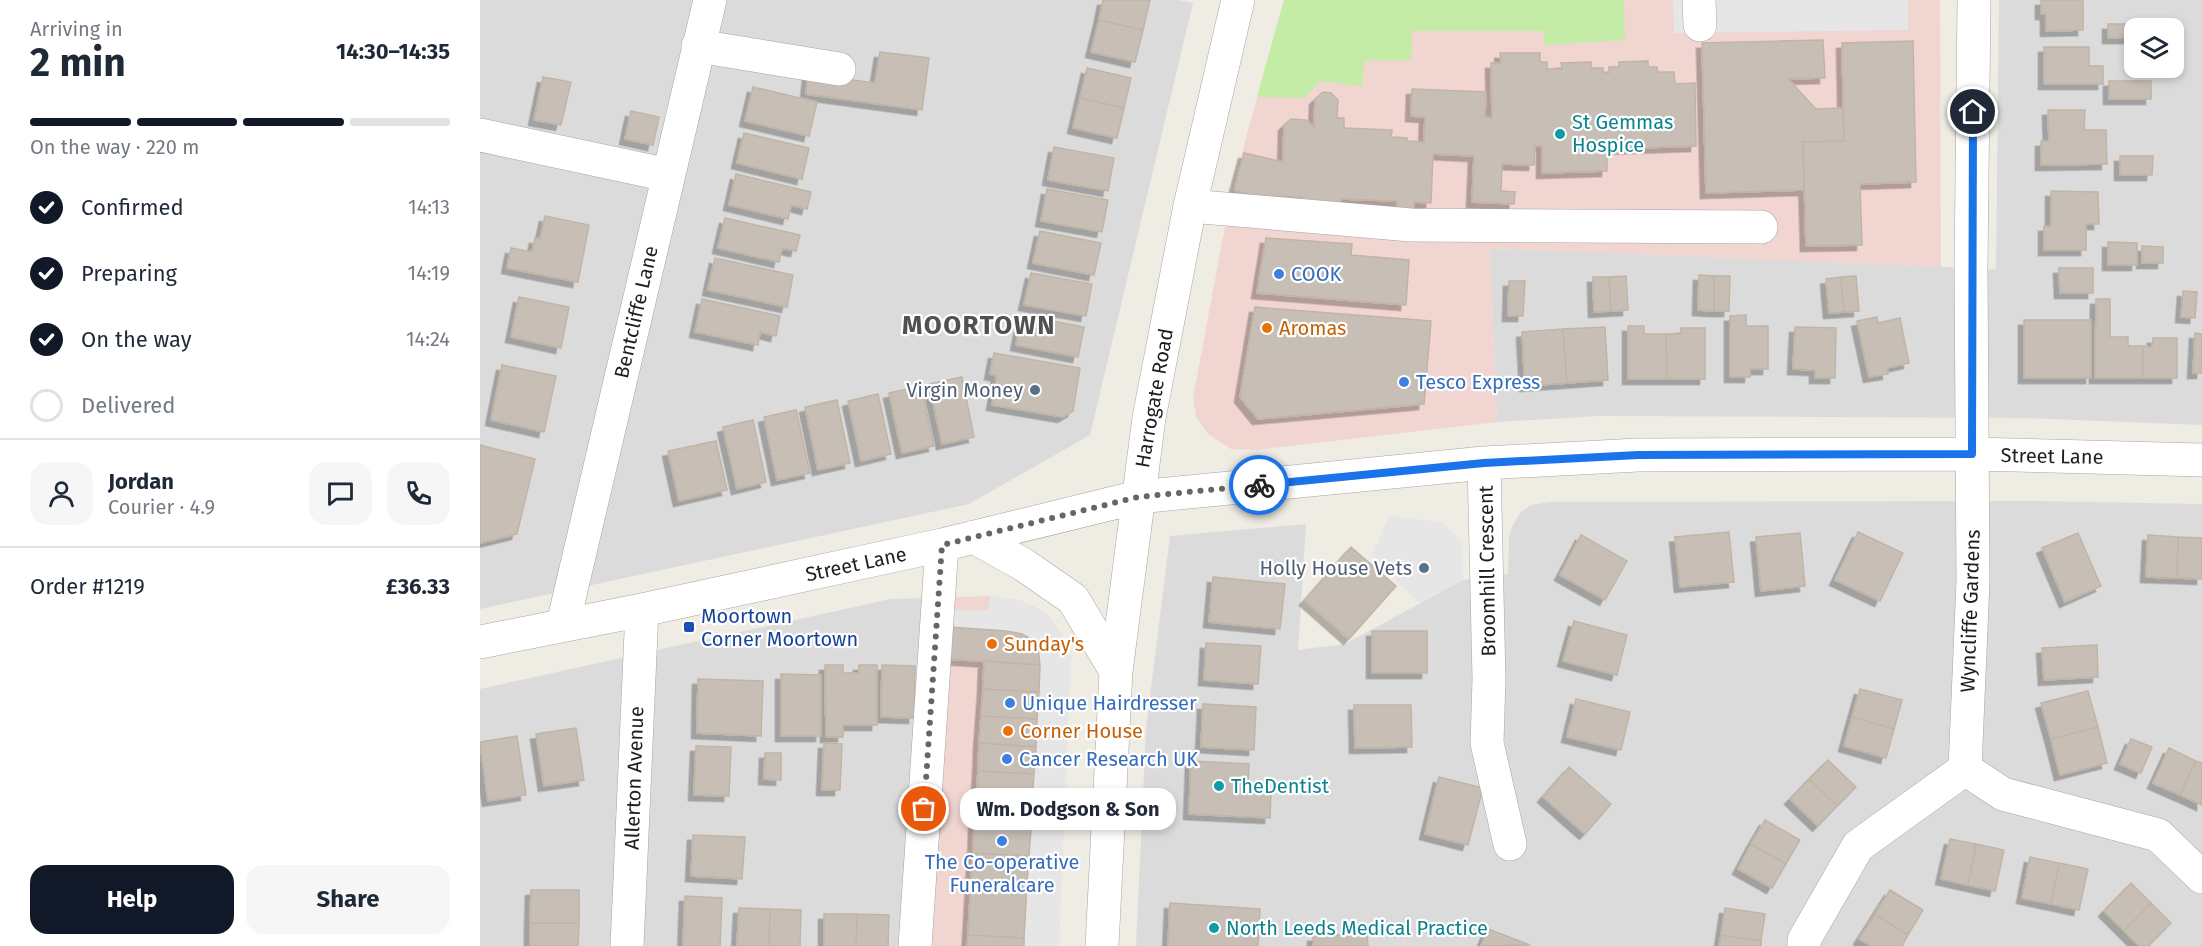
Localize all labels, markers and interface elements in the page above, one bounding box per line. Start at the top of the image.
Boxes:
text: Arriving in [30,17,123,41]
map controls [2124,18,2184,78]
button: layers [2124,18,2184,78]
text: 14:30–14:35 [336,38,450,65]
text: 2 min [30,40,126,86]
pin [1947,86,1998,137]
icon: home [1956,95,1989,128]
place label: St Gemmas Hospice [1572,110,1673,157]
marker: St Gemmas Hospice [1553,127,1567,141]
text: On the way · 220 m [30,135,199,159]
icon: check [30,191,63,224]
text: Confirmed [81,194,184,221]
text: 14:13 [408,195,450,219]
street label: Bentcliffe Lane [609,243,663,381]
icon: check [30,257,63,290]
text: Preparing [81,260,177,287]
text: 14:19 [408,261,450,285]
place label: COOK [1291,262,1341,286]
marker: COOK [1272,267,1286,281]
district label: MOORTOWN [902,310,1056,341]
place label: Aromas [1279,316,1346,340]
marker: Aromas [1260,321,1274,335]
icon: check [30,323,63,356]
text: On the way [81,326,192,353]
street label: Harrogate Road [1130,326,1178,470]
text: 14:24 [406,327,450,351]
place label: Tesco Express [1416,370,1540,394]
marker: Tesco Express [1397,375,1411,389]
place label: Virgin Money [906,378,1023,402]
marker: Virgin Money [1028,383,1042,397]
text: Delivered [81,392,176,419]
street label: Street Lane [2000,443,2104,469]
courier [1229,455,1289,515]
button: person [30,462,93,525]
button: chat [309,462,372,525]
button: phone [387,462,450,525]
text: Jordan [108,468,174,495]
icon: bike [1243,469,1276,502]
street label: Broomhill Crescent [1473,484,1500,657]
text: Courier · 4.9 [108,495,215,519]
street label: Wyncliffe Gardens [1955,529,1985,693]
street label: Street Lane [803,542,909,586]
place label: Holly House Vets [1260,556,1412,580]
marker: Holly House Vets [1417,561,1431,575]
text: Order #1219 [30,573,145,600]
text: £36.33 [386,573,450,600]
place label: Moortown Corner Moortown [701,604,858,651]
marker: Moortown Corner Moortown [682,620,696,634]
place label: Sunday's [1004,632,1084,656]
marker: Sunday's [985,637,999,651]
place label: Unique Hairdresser [1022,691,1197,715]
marker: Unique Hairdresser [1003,696,1017,710]
street label: Allerton Avenue [619,706,649,850]
place label: Corner House [1020,719,1143,743]
marker: Corner House [1001,724,1015,738]
place label: Cancer Research UK [1019,747,1198,771]
marker: Cancer Research UK [1000,752,1014,766]
place label: TheDentist [1231,774,1330,798]
marker: TheDentist [1212,779,1226,793]
pin [898,783,949,834]
callout: Wm. Dodgson & Son [960,788,1176,830]
icon: bag [907,792,940,825]
text: Wm. Dodgson & Son [976,797,1160,821]
marker: The Co-operative Funeralcare [995,834,1009,848]
place label: The Co-operative Funeralcare [925,850,1079,897]
button: Help [30,865,234,934]
button: Share [246,865,450,934]
place label: North Leeds Medical Practice [1226,916,1488,940]
marker: North Leeds Medical Practice [1207,921,1221,935]

